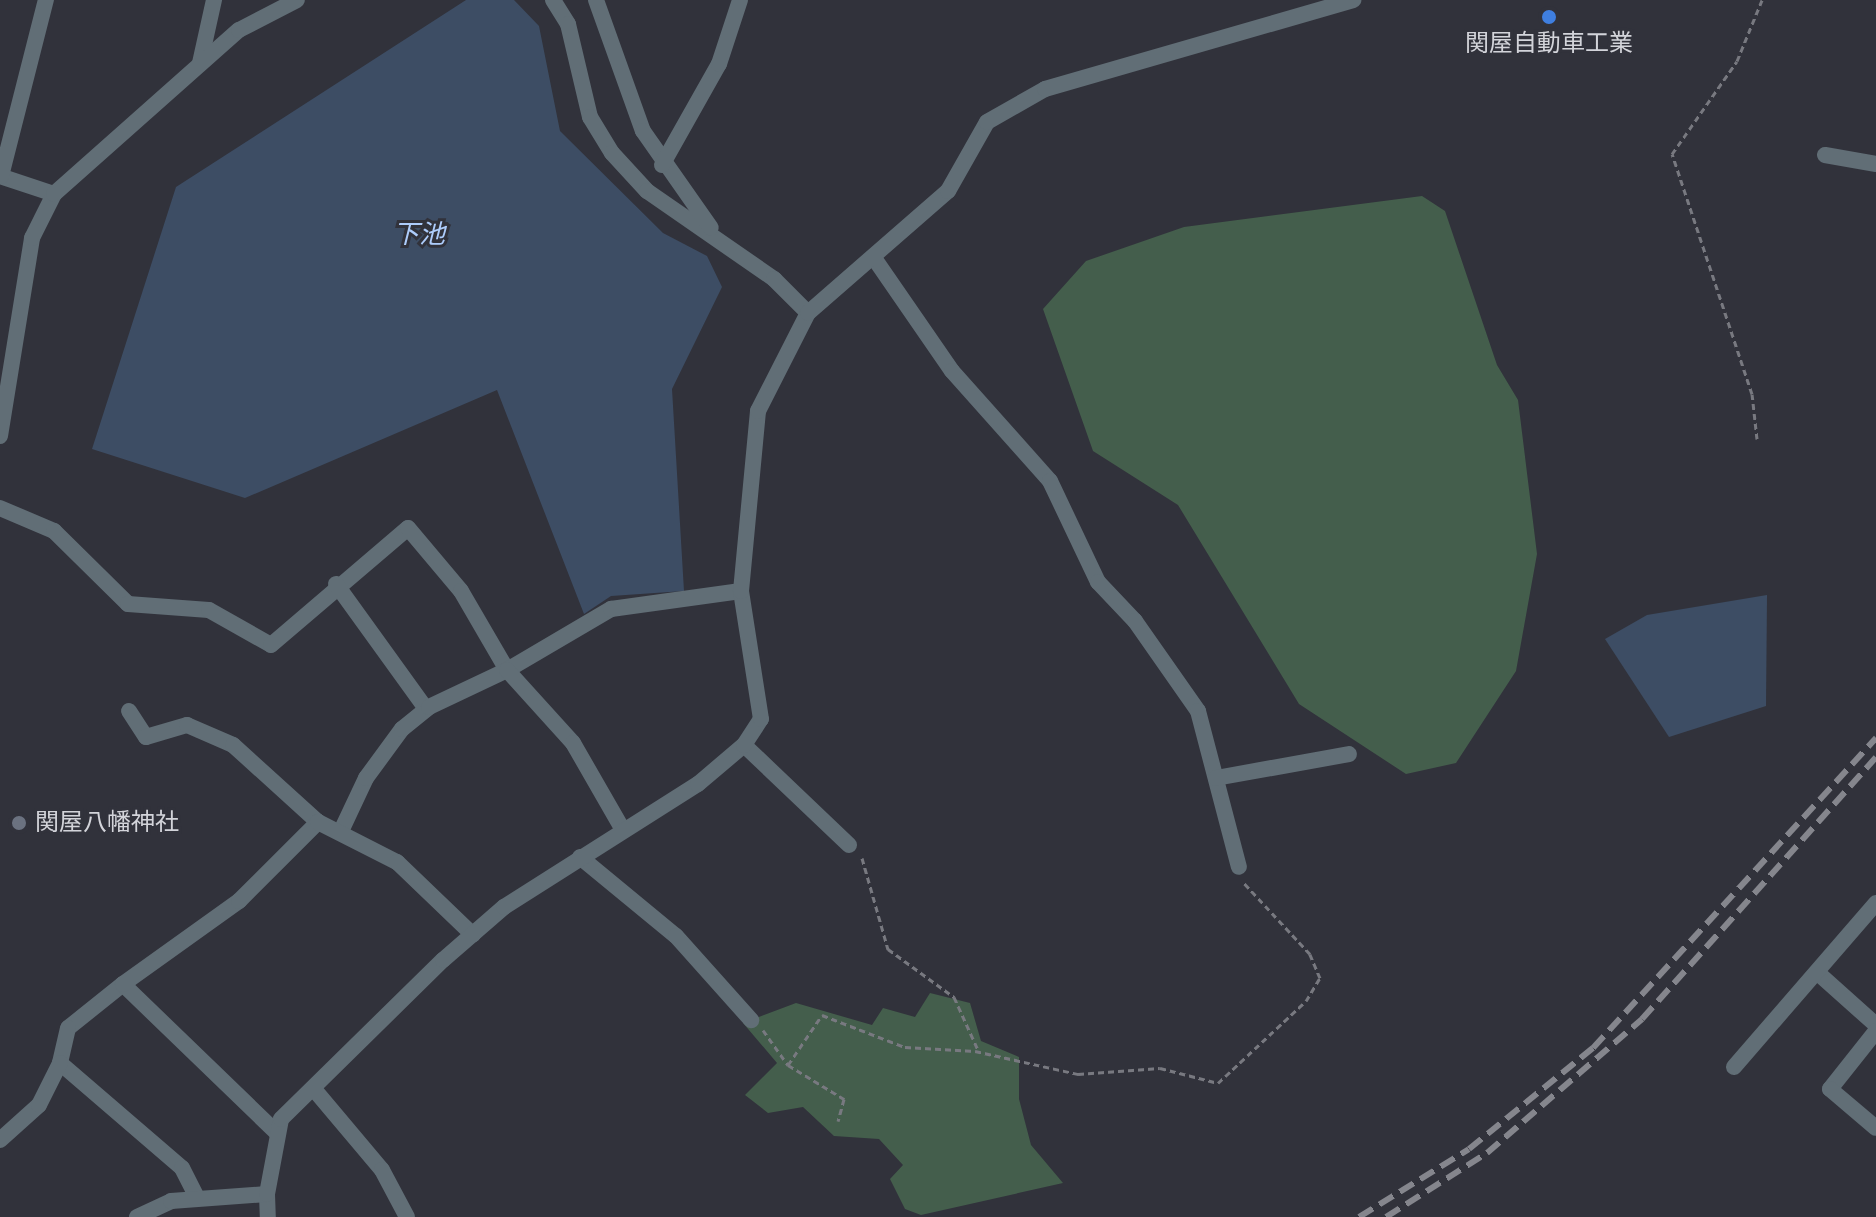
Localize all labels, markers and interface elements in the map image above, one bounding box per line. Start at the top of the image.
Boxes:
marker: 関屋自動車工業 [1540,8,1558,26]
place label: 関屋自動車工業 [1465,30,1633,58]
water label: 下池 [393,219,445,251]
place label: 関屋八幡神社 [35,809,179,837]
marker: 関屋八幡神社 [10,814,28,832]

